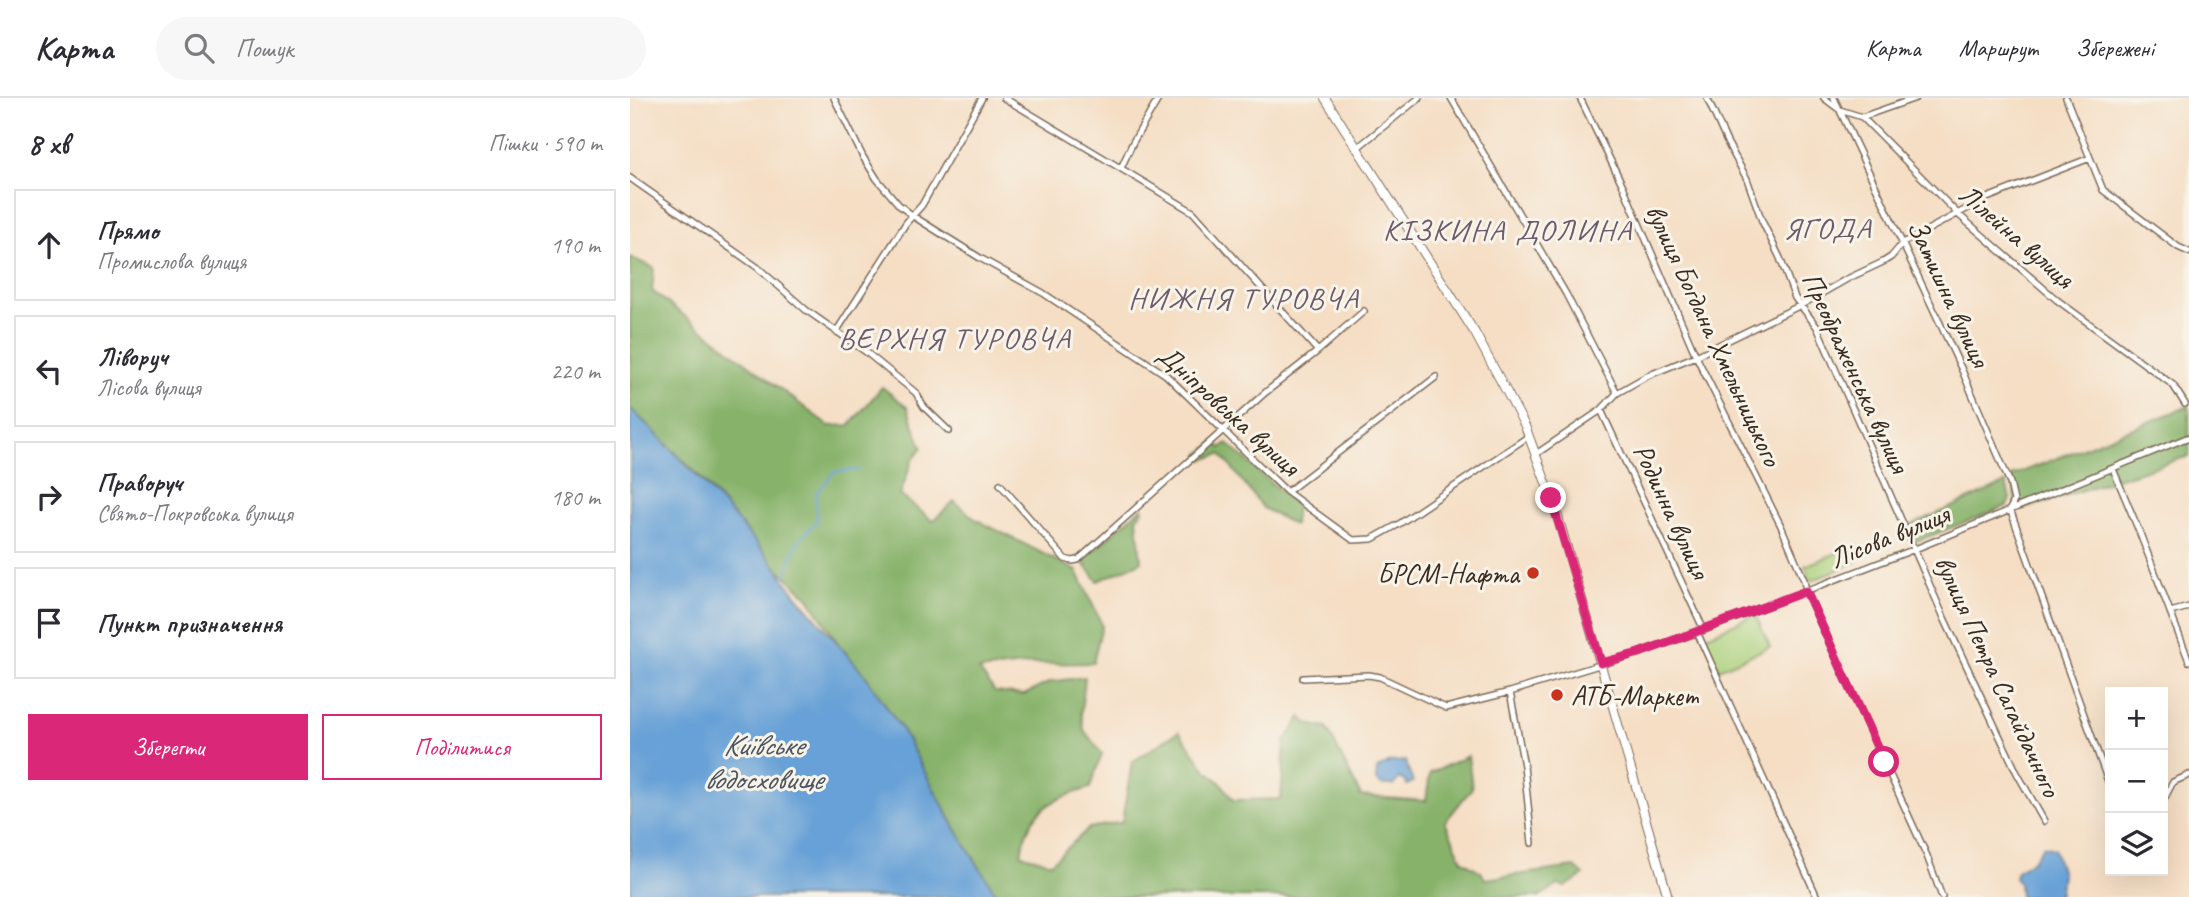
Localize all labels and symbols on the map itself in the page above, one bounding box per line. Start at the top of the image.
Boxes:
street label: Лілейна вулиця [1952,176,2083,296]
street label: вулиця Богдана Хмельницького [1638,199,1791,473]
district label: ЯГОДА [1783,209,1873,247]
district label: КІЗКИНА ДОЛИНА [1383,211,1633,249]
street label: Затишна вулиця [1900,214,1999,374]
street label: Преображенська вулиця [1794,266,1919,480]
district label: НИЖНЯ ТУРОВЧА [1128,279,1360,317]
district label: ВЕРХНЯ ТУРОВЧА [838,319,1072,357]
street label: Дніпровська вулиця [1151,337,1309,485]
street label: Родинна вулиця [1626,438,1719,586]
route end [1535,482,1566,513]
street label: Лісова вулиця [1824,495,1956,576]
street label: вулиця Петра Сагайдачного [1927,550,2070,804]
place label: БРСМ-Нафта [1377,556,1521,591]
marker: БРСМ-Нафта [1525,565,1541,581]
place label: АТБ-Маркет [1571,678,1700,713]
marker: АТБ-Маркет [1549,687,1565,703]
water label: Київське водосховище [704,726,826,798]
route start [1868,746,1899,777]

